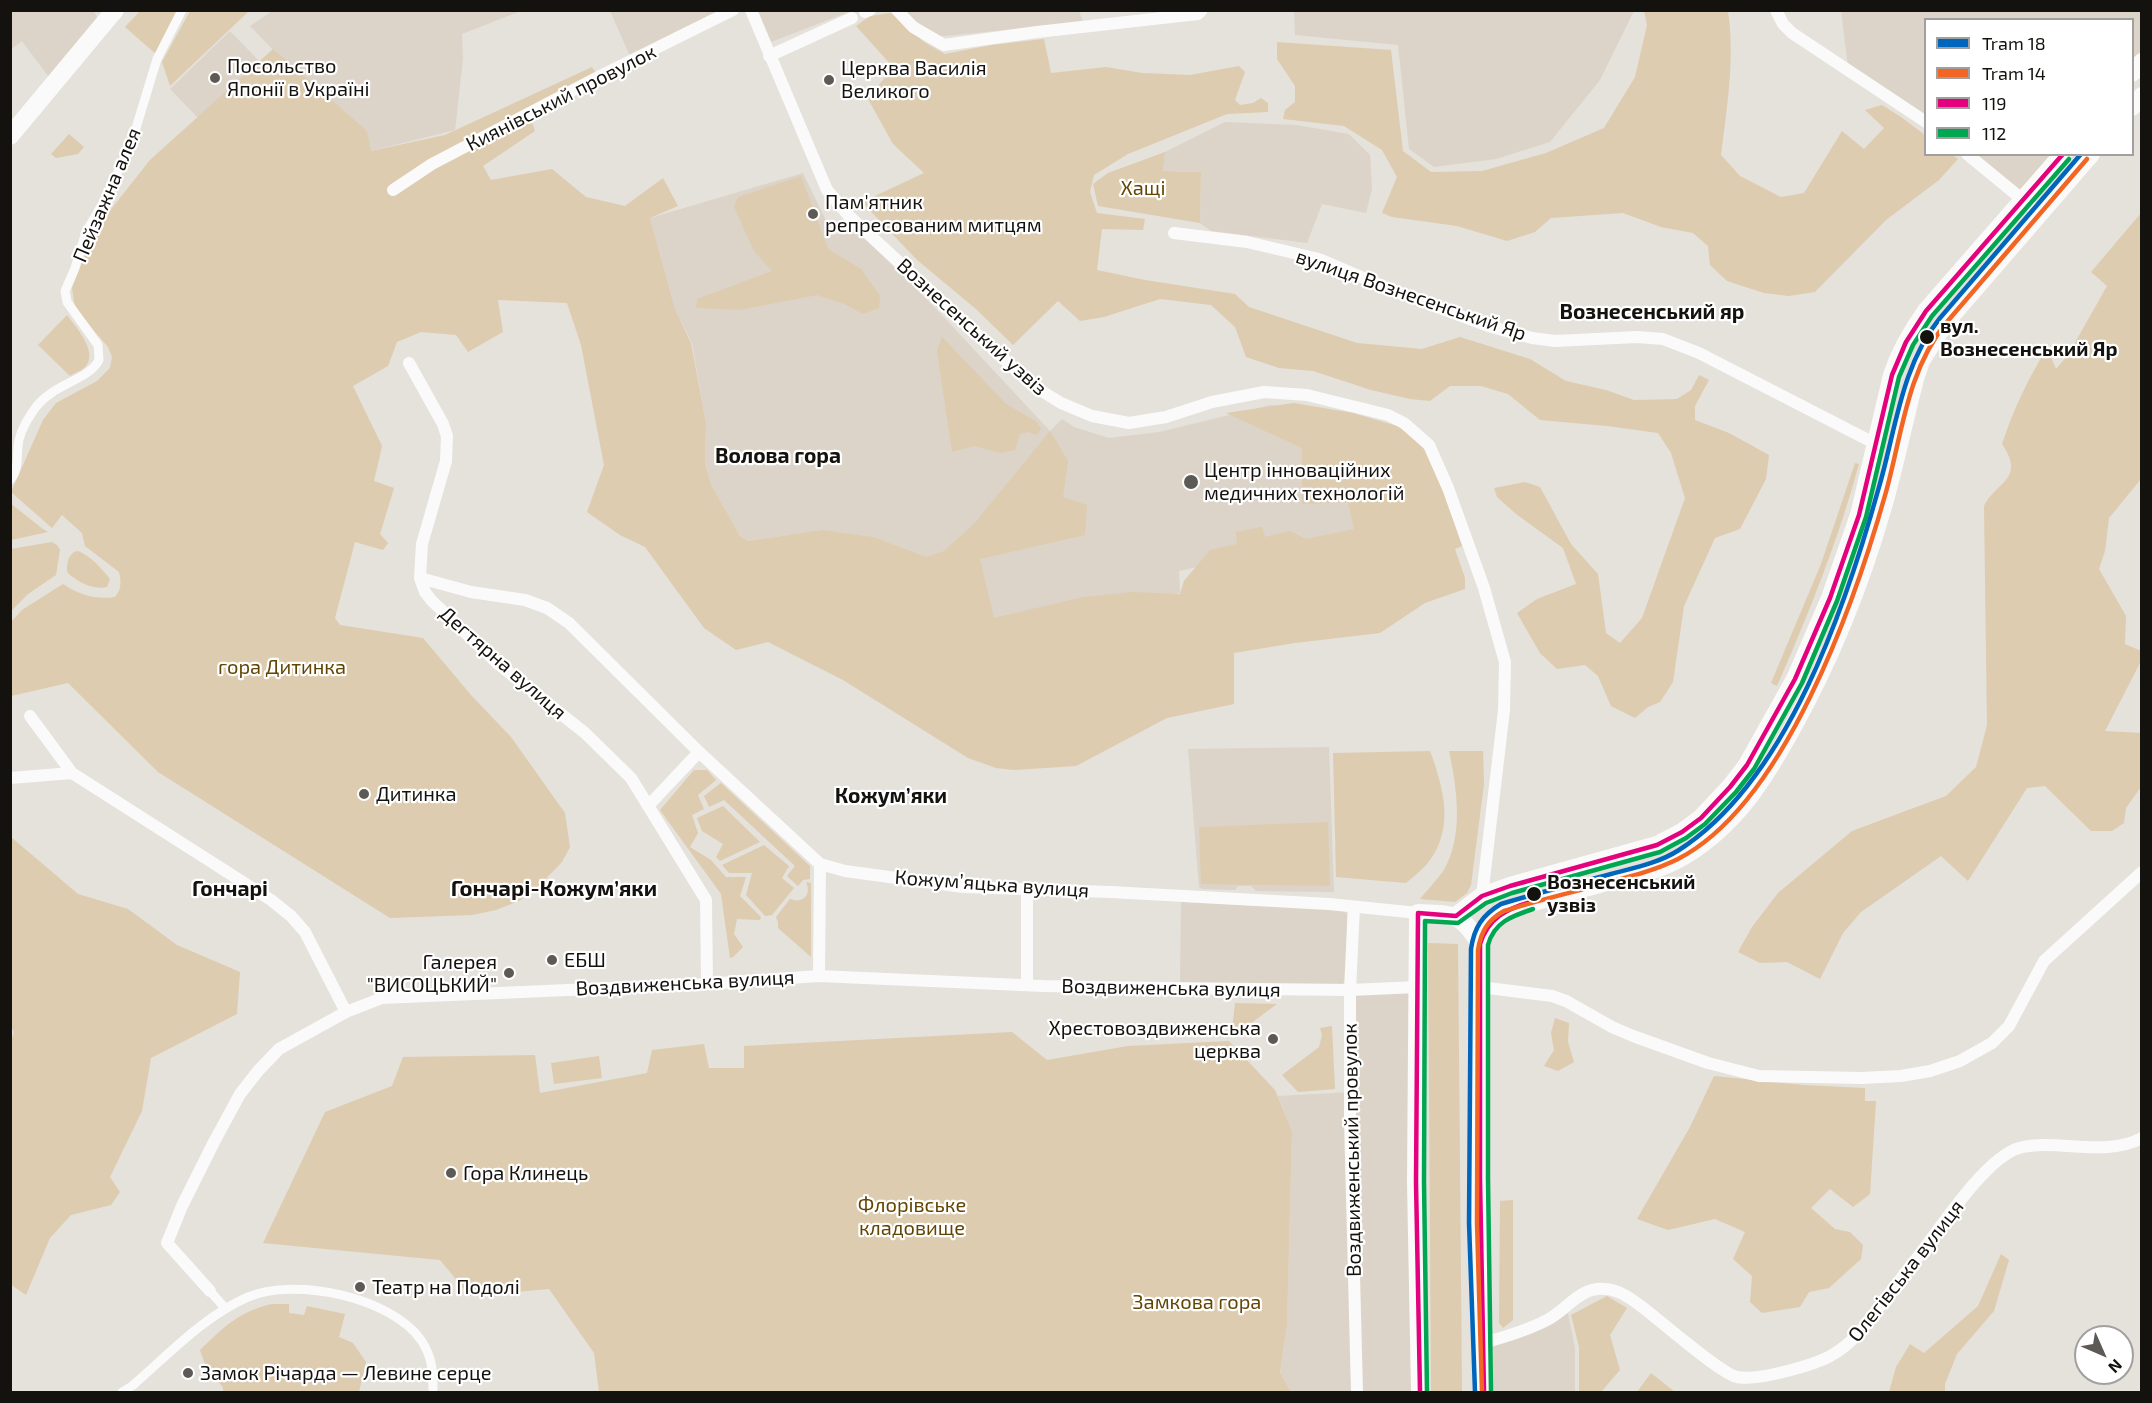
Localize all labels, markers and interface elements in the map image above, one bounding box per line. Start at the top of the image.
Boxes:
legend [1924,18,2134,156]
text: Tram 18 [1982,32,2046,54]
street label: Киянівський провулок [462,40,660,156]
place label: Посольство Японії в Україні [227,54,370,101]
place label: Церква Василія Великого [841,56,987,103]
text: Tram 14 [1982,62,2046,84]
marker: Посольство Японії в Україні [208,71,222,85]
marker: Церква Василія Великого [822,73,836,87]
text: 119 [1982,92,2007,114]
text: 112 [1982,122,2006,144]
street label: Пейзажна алея [68,124,146,266]
park label: Хащі [1121,176,1165,200]
place label: Пам'ятник репресованим митцям [825,190,1042,237]
marker: Пам'ятник репресованим митцям [806,207,820,221]
street label: вулиця Вознесенський Яр [1293,244,1529,346]
street label: Вознесенський узвіз [892,253,1052,401]
district label: Вознесенський яр [1560,299,1744,325]
place label: вул. Вознесенський Яр [1940,314,2118,361]
marker: вул. Вознесенський Яр [1918,328,1936,346]
district label: Волова гора [715,443,841,469]
place label: Центр інноваційних медичних технологій [1204,458,1404,505]
marker: Центр інноваційних медичних технологій [1182,473,1200,491]
street label: Дегтярна вулиця [435,601,571,725]
park label: гора Дитинка [218,655,346,679]
place label: Дитинка [376,782,457,806]
district label: Кожумʼяки [835,783,947,809]
marker: Дитинка [357,787,371,801]
street label: Кожумʼяцька вулиця [894,865,1090,903]
place label: Вознесенський узвіз [1547,870,1695,917]
district label: Гончарі [192,876,268,902]
district label: Гончарі-Кожумʼяки [451,876,657,902]
marker: Вознесенський узвіз [1525,885,1543,903]
place label: ЕБШ [564,948,606,972]
place label: Галерея "ВИСОЦЬКИЙ" [367,950,497,997]
marker: ЕБШ [545,953,559,967]
street label: Воздвиженська вулиця [575,965,795,1001]
marker: Галерея "ВИСОЦЬКИЙ" [502,966,516,980]
street label: Воздвиженська вулиця [1061,974,1281,1002]
place label: Хрестовоздвиженська церква [1049,1016,1261,1063]
street label: Воздвиженський провулок [1338,1023,1366,1277]
marker: Хрестовоздвиженська церква [1266,1032,1280,1046]
place label: Гора Клинець [463,1161,588,1185]
marker: Гора Клинець [444,1166,458,1180]
park label: Флорівське кладовище [858,1193,966,1240]
street label: Олегівська вулиця [1843,1195,1969,1347]
place label: Театр на Подолі [372,1275,520,1299]
marker: Театр на Подолі [353,1280,367,1294]
park label: Замкова гора [1133,1290,1261,1314]
north arrow [2074,1325,2134,1385]
text: N [2105,1356,2126,1377]
place label: Замок Річарда — Левине серце [200,1361,492,1385]
marker: Замок Річарда — Левине серце [181,1366,195,1380]

